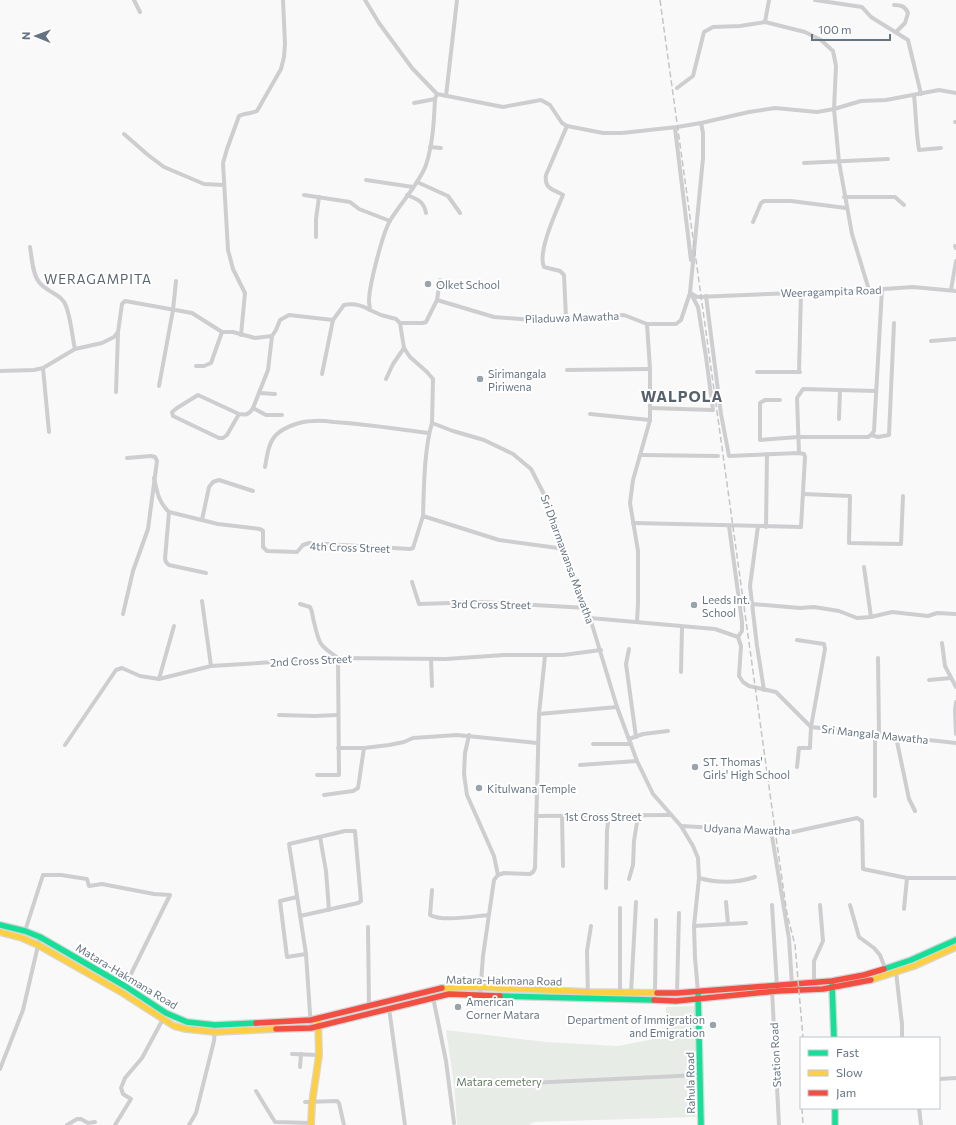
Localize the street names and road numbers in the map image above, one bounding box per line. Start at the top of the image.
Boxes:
street label: Weeragampita Road [780,283,882,299]
street label: Piladuwa Mawatha [525,309,619,325]
street label: Sri Dharmawansa Mawatha [539,493,597,625]
street label: 4th Cross Street [309,539,391,555]
street label: 3rd Cross Street [451,597,532,611]
street label: 2nd Cross Street [270,651,353,669]
street label: Sri Mangala Mawatha [821,722,929,746]
street label: 1st Cross Street [564,810,642,823]
street label: Udyana Mawatha [703,821,791,837]
street label: Matara-Hakmana Road [74,940,180,1012]
street label: Matara-Hakmana Road [446,972,562,988]
street label: Station Road [767,1022,783,1088]
street label: Rahula Road [683,1052,697,1114]

